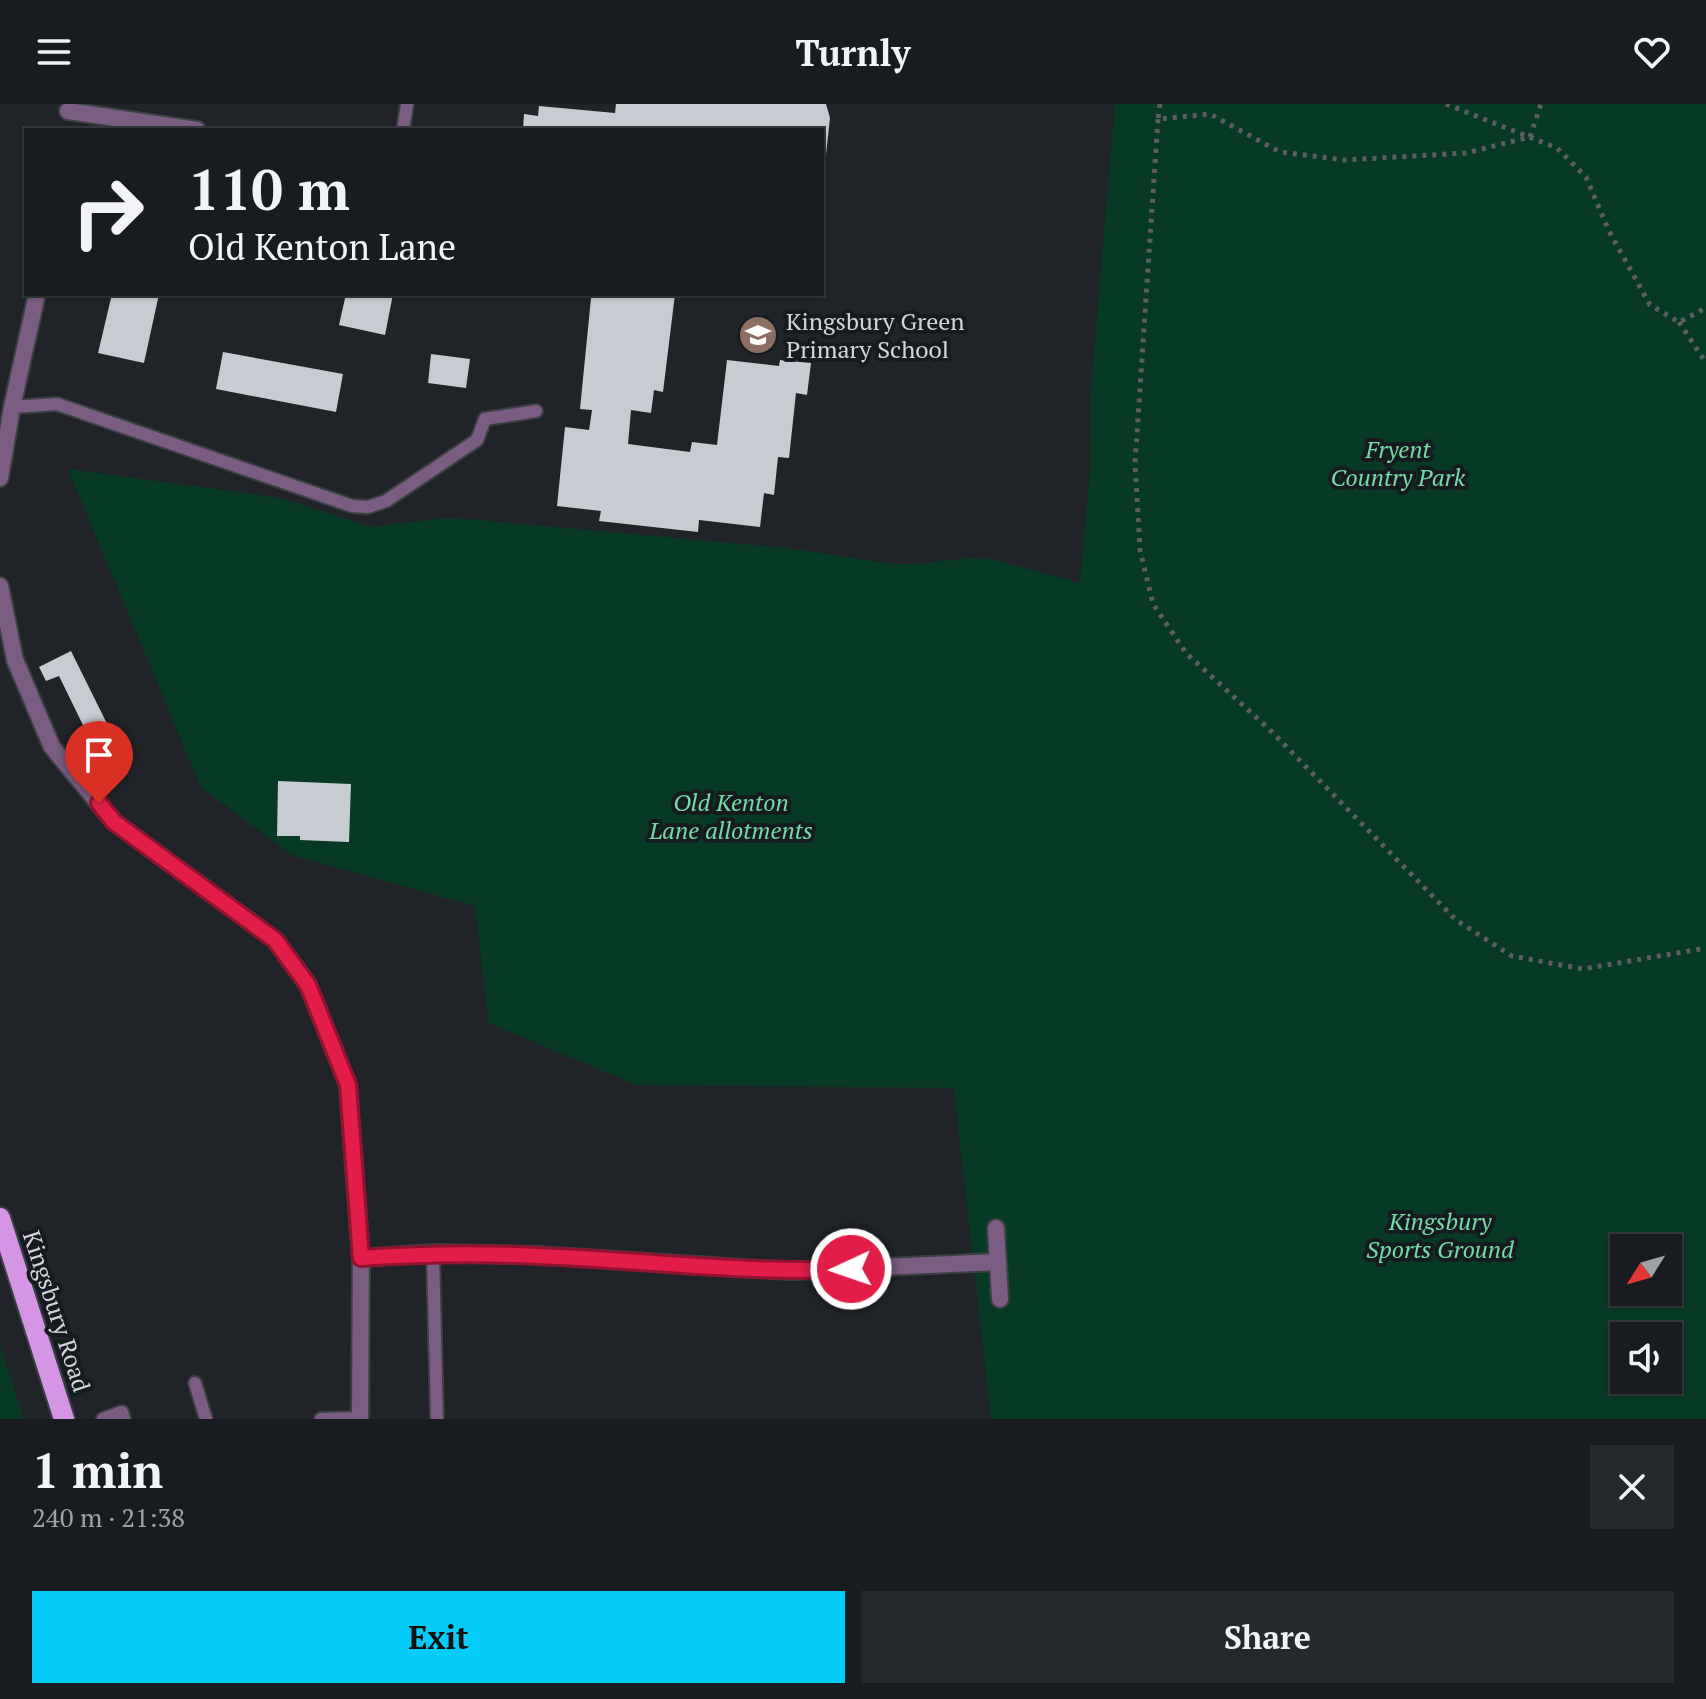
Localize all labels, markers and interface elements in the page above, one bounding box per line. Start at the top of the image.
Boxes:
text: Turnly [796,29,910,76]
icon: menu [32,30,76,74]
icon: heart [1630,30,1674,74]
text: 110 m [188,152,350,226]
icon: right [56,160,160,264]
text: Old Kenton Lane [188,223,456,270]
place label: Kingsbury Green Primary School [786,305,965,365]
school or university icon: Kingsbury Green Primary School [737,314,779,356]
park label: Fryent Country Park [1331,433,1466,493]
pin [65,721,133,803]
icon: arrive [77,733,121,777]
park label: Old Kenton Lane allotments [648,786,813,846]
park label: Kingsbury Sports Ground [1366,1205,1515,1265]
street label: Kingsbury Road [16,1226,98,1396]
position arrow [809,1227,893,1311]
north arrow [1610,1234,1682,1306]
map controls [1610,1234,1682,1394]
button: sound [1610,1322,1682,1394]
text: 1 min [32,1438,163,1502]
button: close [1590,1445,1674,1529]
text: 240 m · 21:38 [32,1500,185,1534]
button: Exit [32,1591,845,1683]
button: Share [861,1591,1674,1683]

